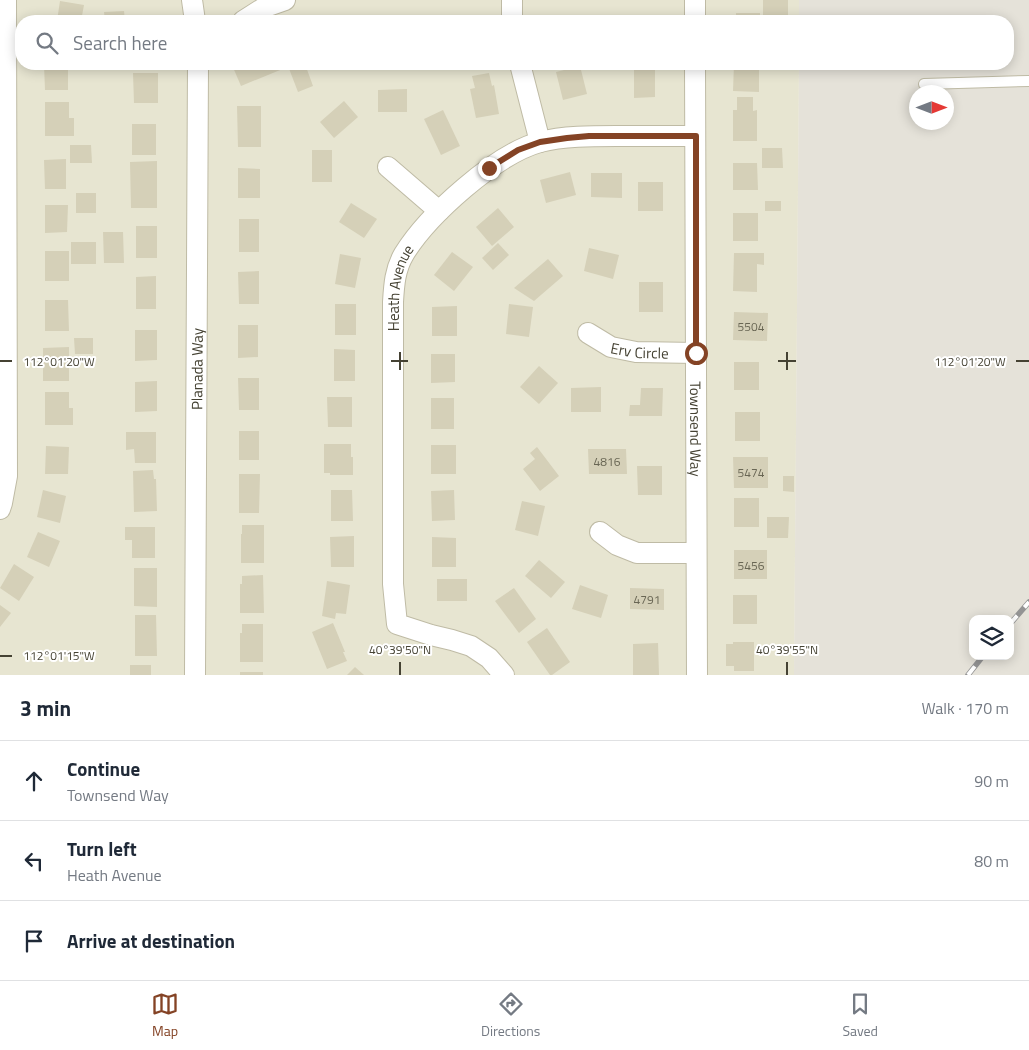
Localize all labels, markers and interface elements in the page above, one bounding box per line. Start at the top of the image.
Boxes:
search box [15,15,1014,70]
text: Search here [73,28,167,57]
icon: search [33,29,61,57]
north arrow [909,85,954,130]
route end [478,157,501,180]
street label: Heath Avenue [382,239,419,331]
house number: 5504 [738,317,765,336]
street label: Planada Way [185,328,208,410]
street label: Erv Circle [609,336,669,364]
route start [685,342,708,365]
text: 112°01'20"W [23,352,95,371]
text: 112°01'20"W [934,352,1006,371]
street label: Townsend Way [685,381,708,477]
house number: 4816 [594,452,621,471]
house number: 5474 [738,463,765,482]
house number: 5456 [738,556,765,575]
house number: 4791 [634,590,660,609]
map controls [969,615,1014,660]
button: layers [969,615,1014,660]
text: 40°39'50"N [369,640,431,659]
text: 40°39'55"N [756,640,818,659]
text: 112°01'15"W [23,646,95,665]
text: 3 min [20,692,71,724]
text: Walk · 170 m [921,696,1009,720]
text: Continue [67,754,140,783]
icon: ahead [20,767,48,795]
text: 90 m [974,769,1009,793]
text: Townsend Way [67,783,169,807]
text: Turn left [67,834,137,863]
icon: left [20,847,48,875]
text: 80 m [974,849,1009,873]
text: Heath Avenue [67,863,162,887]
text: Arrive at destination [67,926,235,955]
icon: arrive [20,927,48,955]
tab: Map [151,990,179,1041]
tab: Directions [481,990,540,1041]
tab: Saved [842,990,878,1041]

